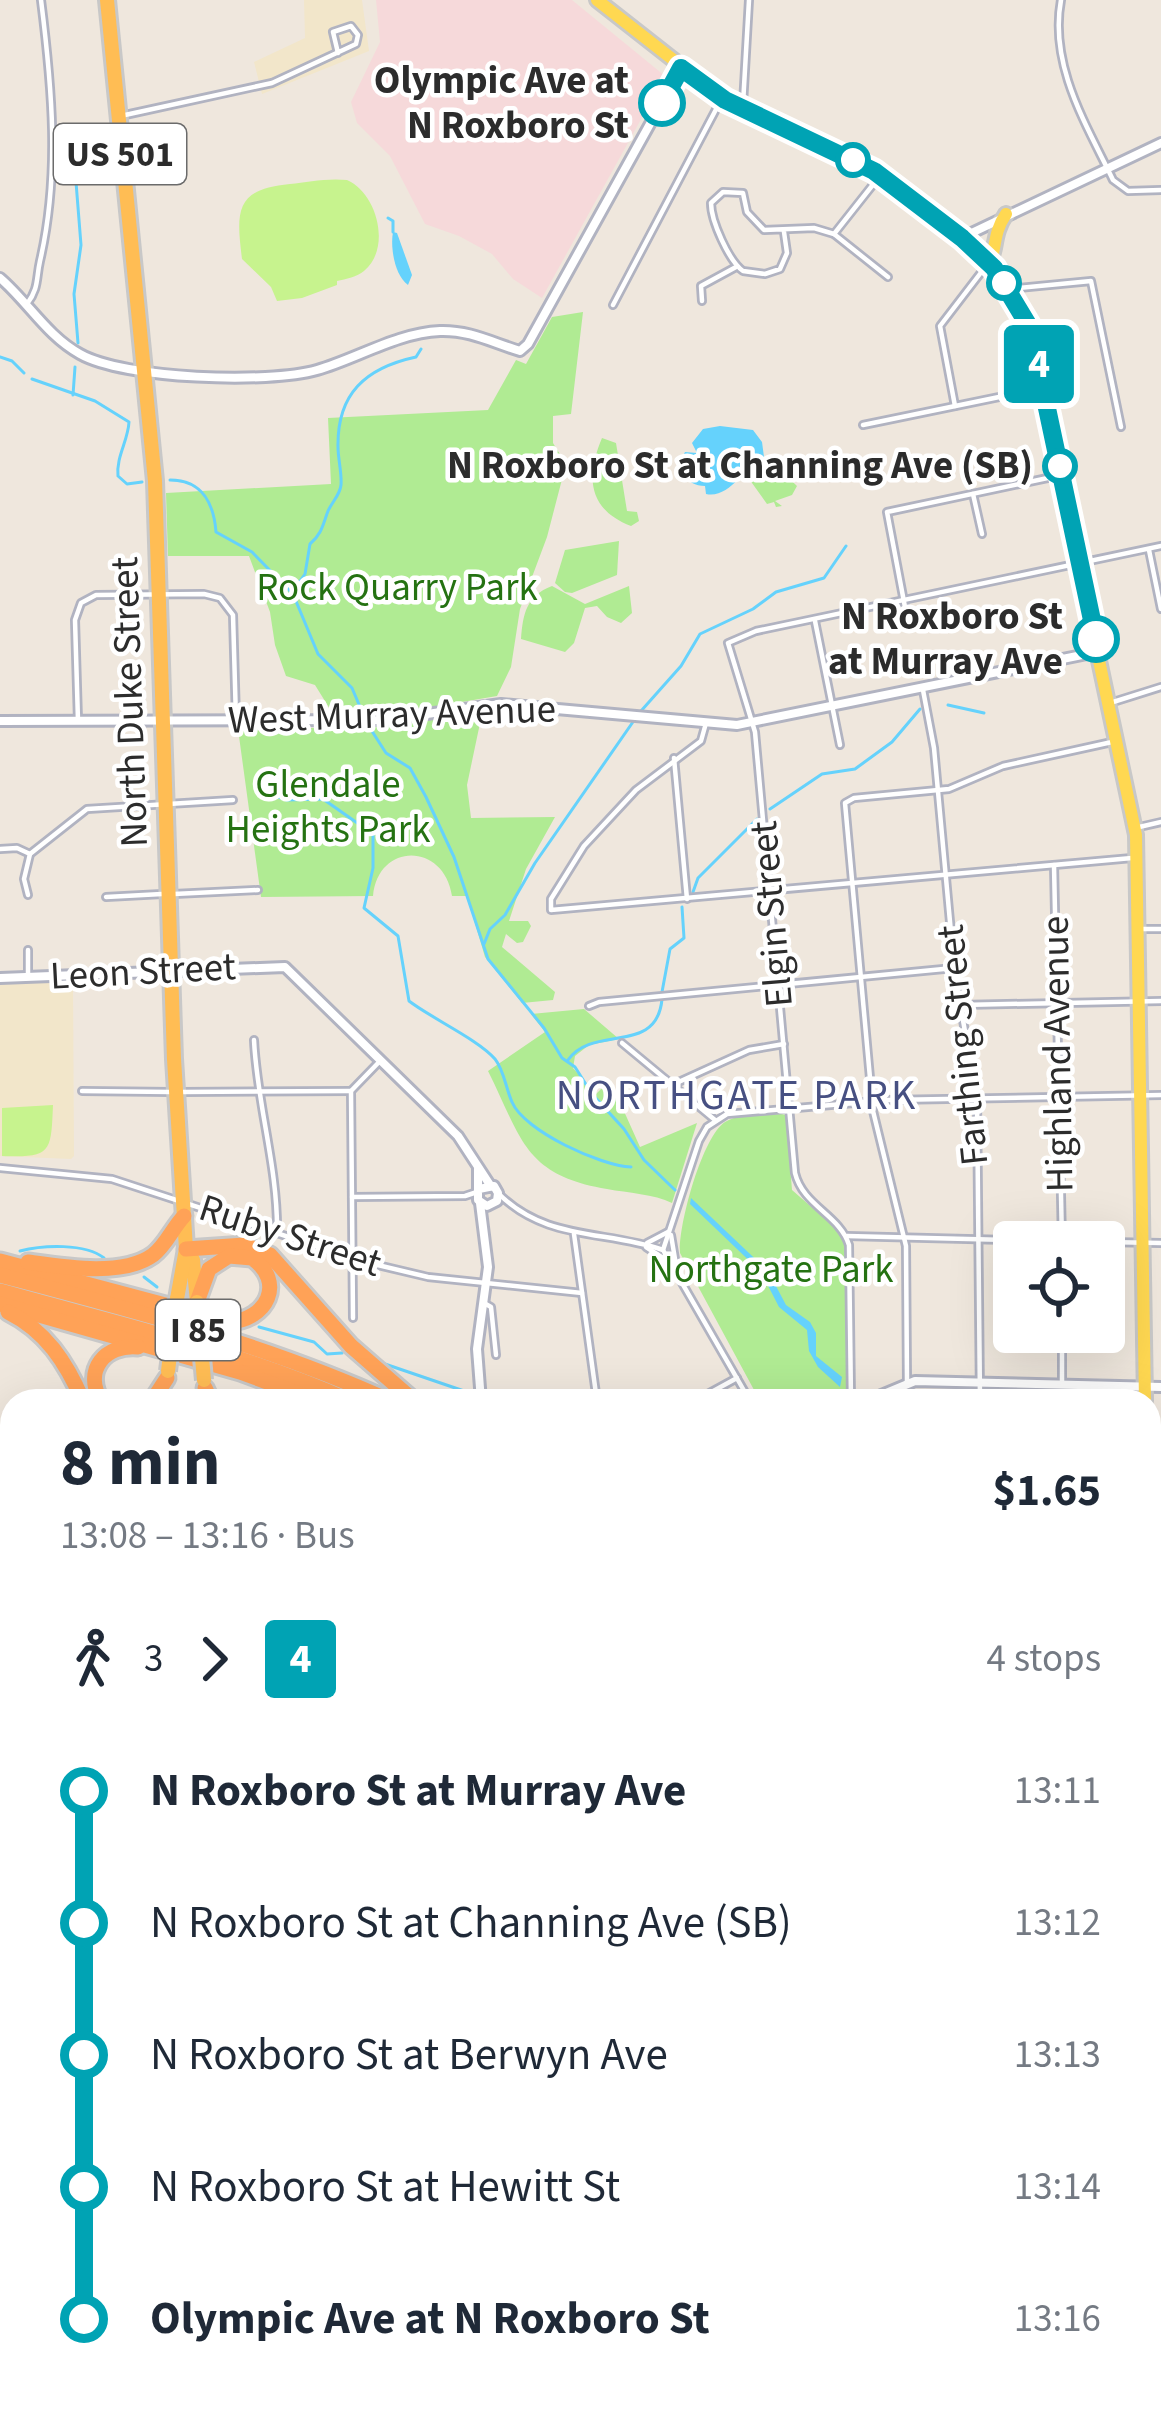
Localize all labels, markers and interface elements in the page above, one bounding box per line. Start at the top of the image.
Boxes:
place label: Olympic Ave at N Roxboro St [374,53,629,154]
marker: Olympic Ave at N Roxboro St [640,81,684,125]
road number: US 501 [54,124,186,184]
unlabelled marker [837,144,869,176]
unlabelled marker [988,267,1020,299]
line badge: 4 [1000,325,1078,403]
text: 4 [1028,334,1050,394]
place label: N Roxboro St at Channing Ave (SB) [447,438,1033,494]
marker: N Roxboro St at Channing Ave (SB) [1044,450,1076,482]
street label: North Duke Street [97,556,163,848]
park label: Rock Quarry Park [256,560,538,616]
place label: N Roxboro St at Murray Ave [828,589,1063,690]
marker: N Roxboro St at Murray Ave [1074,617,1118,661]
street label: West Murray Avenue [227,681,557,749]
park label: Glendale Heights Park [225,757,431,858]
street label: Elgin Street [736,819,808,1009]
street label: Highland Avenue [1028,915,1088,1193]
street label: Farthing Street [923,922,1003,1168]
street label: Leon Street [49,939,237,1005]
district label: NORTHGATE PARK [556,1066,918,1126]
street label: Ruby Street [192,1180,388,1292]
map controls [993,1221,1125,1353]
button: locate [993,1221,1125,1353]
park label: Northgate Park [648,1242,894,1298]
road number: I 85 [156,1300,240,1360]
text: 8 min [60,1416,221,1510]
text: $1.65 [992,1459,1101,1523]
text: 13:08 – 13:16 · Bus [60,1508,355,1564]
icon: walk [60,1626,126,1692]
icon: forward [181,1626,247,1692]
text: 4 [289,1629,312,1689]
text: 3 [144,1631,163,1687]
text: 4 stops [987,1631,1101,1687]
text: N Roxboro St at Murray Ave [150,1759,686,1823]
text: 13:11 [1014,1763,1101,1819]
text: N Roxboro St at Channing Ave (SB) [150,1891,792,1955]
text: 13:12 [1014,1895,1101,1951]
text: N Roxboro St at Berwyn Ave [150,2023,668,2087]
text: 13:13 [1014,2027,1101,2083]
text: N Roxboro St at Hewitt St [150,2155,620,2219]
text: 13:14 [1014,2159,1101,2215]
text: Olympic Ave at N Roxboro St [150,2287,710,2351]
text: 13:16 [1014,2291,1101,2347]

